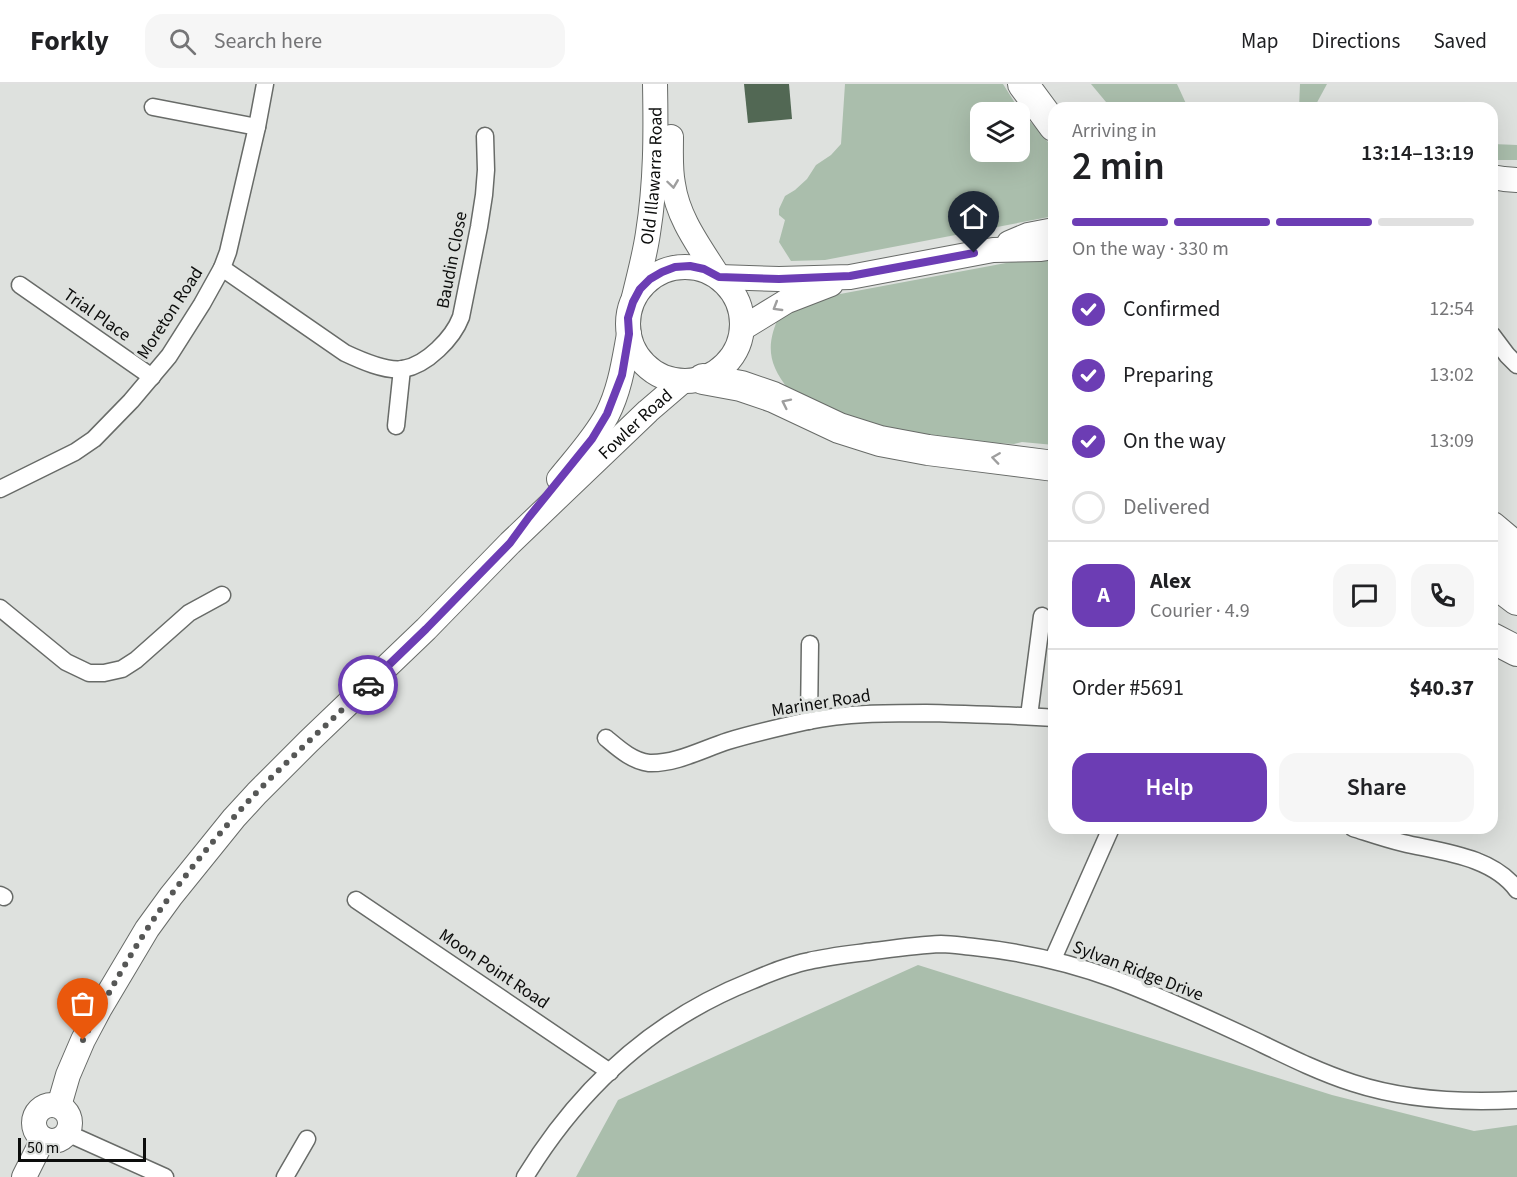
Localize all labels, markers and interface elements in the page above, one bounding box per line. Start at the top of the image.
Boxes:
search box [145,14,565,68]
text: Forkly [30,21,109,61]
icon: search [166,25,199,58]
text: Search here [214,25,322,57]
text: Map [1241,26,1279,56]
text: Directions [1312,26,1400,56]
text: Saved [1433,26,1487,56]
map controls [970,102,1030,162]
button: layers [970,102,1030,162]
street label: Old Illawarra Road [634,107,668,247]
text: Arriving in [1072,117,1157,145]
text: 13:14–13:19 [1361,137,1474,169]
text: 2 min [1072,139,1165,195]
one-way arrow [667,180,679,189]
pin [948,191,999,253]
icon: home [957,200,990,233]
street label: Baudin Close [430,209,474,311]
text: On the way · 330 m [1072,235,1229,263]
street label: Moreton Road [131,262,209,364]
street label: Trial Place [58,283,136,347]
icon: check [1072,293,1105,326]
text: Confirmed [1123,293,1220,325]
text: 12:54 [1429,295,1474,323]
one-way arrow [773,299,783,311]
icon: check [1072,359,1105,392]
text: Preparing [1123,359,1213,391]
text: 13:02 [1429,361,1474,389]
street label: Fowler Road [592,383,678,465]
one-way arrow [781,399,792,411]
icon: check [1072,425,1105,458]
text: On the way [1123,425,1226,457]
text: 13:09 [1429,427,1474,455]
one-way arrow [992,453,1001,465]
text: Delivered [1123,491,1210,523]
button: chat [1333,564,1396,627]
button: phone [1411,564,1474,627]
text: Alex [1150,565,1191,597]
text: A [1097,579,1110,611]
text: Courier · 4.9 [1150,597,1250,625]
courier [338,655,398,715]
icon: car [352,669,385,702]
text: Order #5691 [1072,672,1184,704]
text: $40.37 [1409,672,1474,704]
street label: Mariner Road [770,683,872,723]
button: Help [1072,753,1267,822]
button: Share [1279,753,1474,822]
street label: Moon Point Road [434,923,554,1015]
street label: Sylvan Ridge Drive [1069,935,1207,1007]
pin [57,978,108,1040]
icon: bag [66,987,99,1020]
scale bar [18,1135,146,1162]
text: 50 m [27,1137,59,1159]

